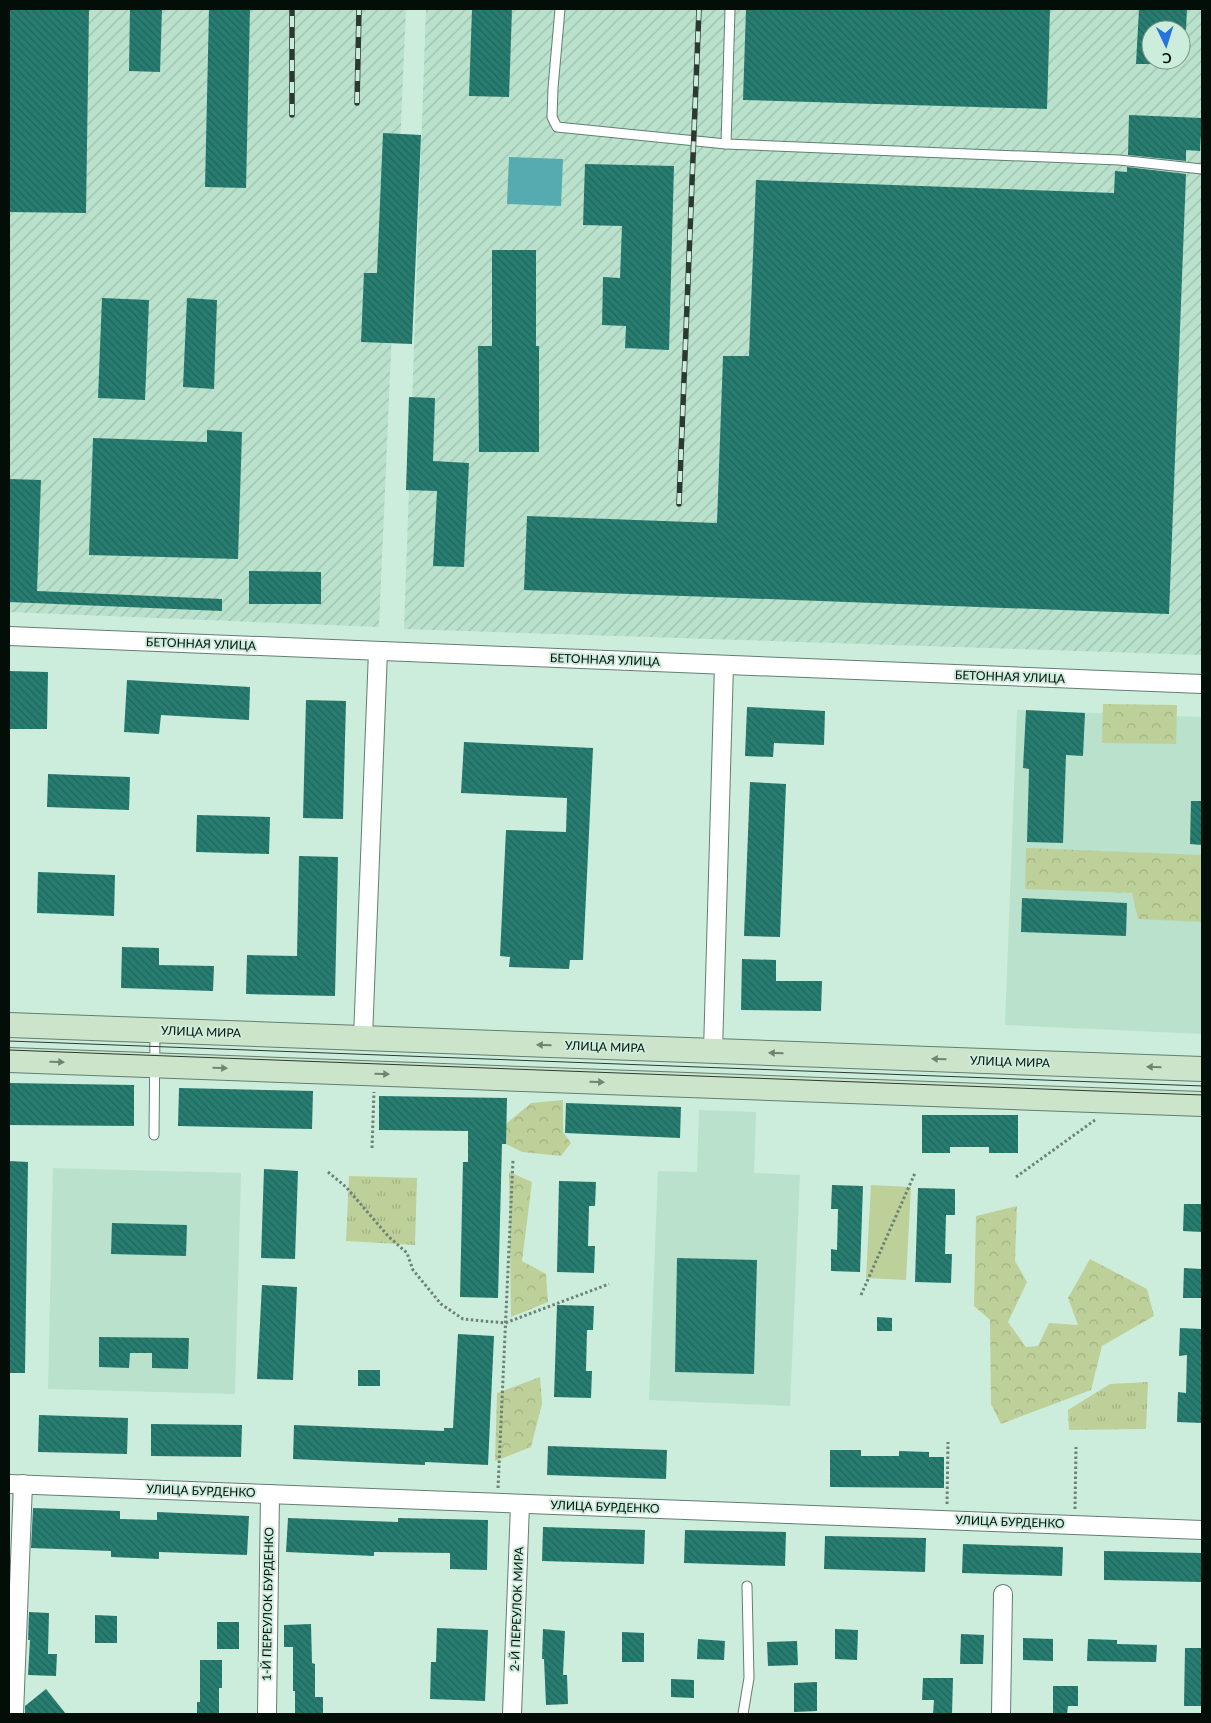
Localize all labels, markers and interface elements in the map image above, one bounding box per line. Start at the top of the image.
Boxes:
north arrow [1141,20,1191,70]
text: С [1161,50,1172,67]
street label: БЕТОННАЯ УЛИЦА [146,634,257,653]
street label: БЕТОННАЯ УЛИЦА [550,650,661,669]
street label: БЕТОННАЯ УЛИЦА [955,667,1066,686]
street label: УЛИЦА МИРА [161,1023,242,1040]
street label: УЛИЦА МИРА [565,1038,646,1055]
one-way arrow [536,1040,552,1048]
one-way arrow [768,1049,784,1057]
street label: УЛИЦА МИРА [970,1053,1051,1070]
one-way arrow [930,1055,946,1063]
one-way arrow [50,1058,66,1066]
one-way arrow [1145,1063,1161,1071]
one-way arrow [212,1064,228,1072]
one-way arrow [375,1070,391,1078]
one-way arrow [589,1078,605,1086]
street label: УЛИЦА БУРДЕНКО [146,1481,256,1500]
street label: УЛИЦА БУРДЕНКО [550,1497,660,1516]
street label: УЛИЦА БУРДЕНКО [955,1512,1065,1531]
street label: 1-Й ПЕРЕУЛОК БУРДЕНКО [259,1527,276,1681]
street label: 2-Й ПЕРЕУЛОК МИРА [507,1545,526,1672]

